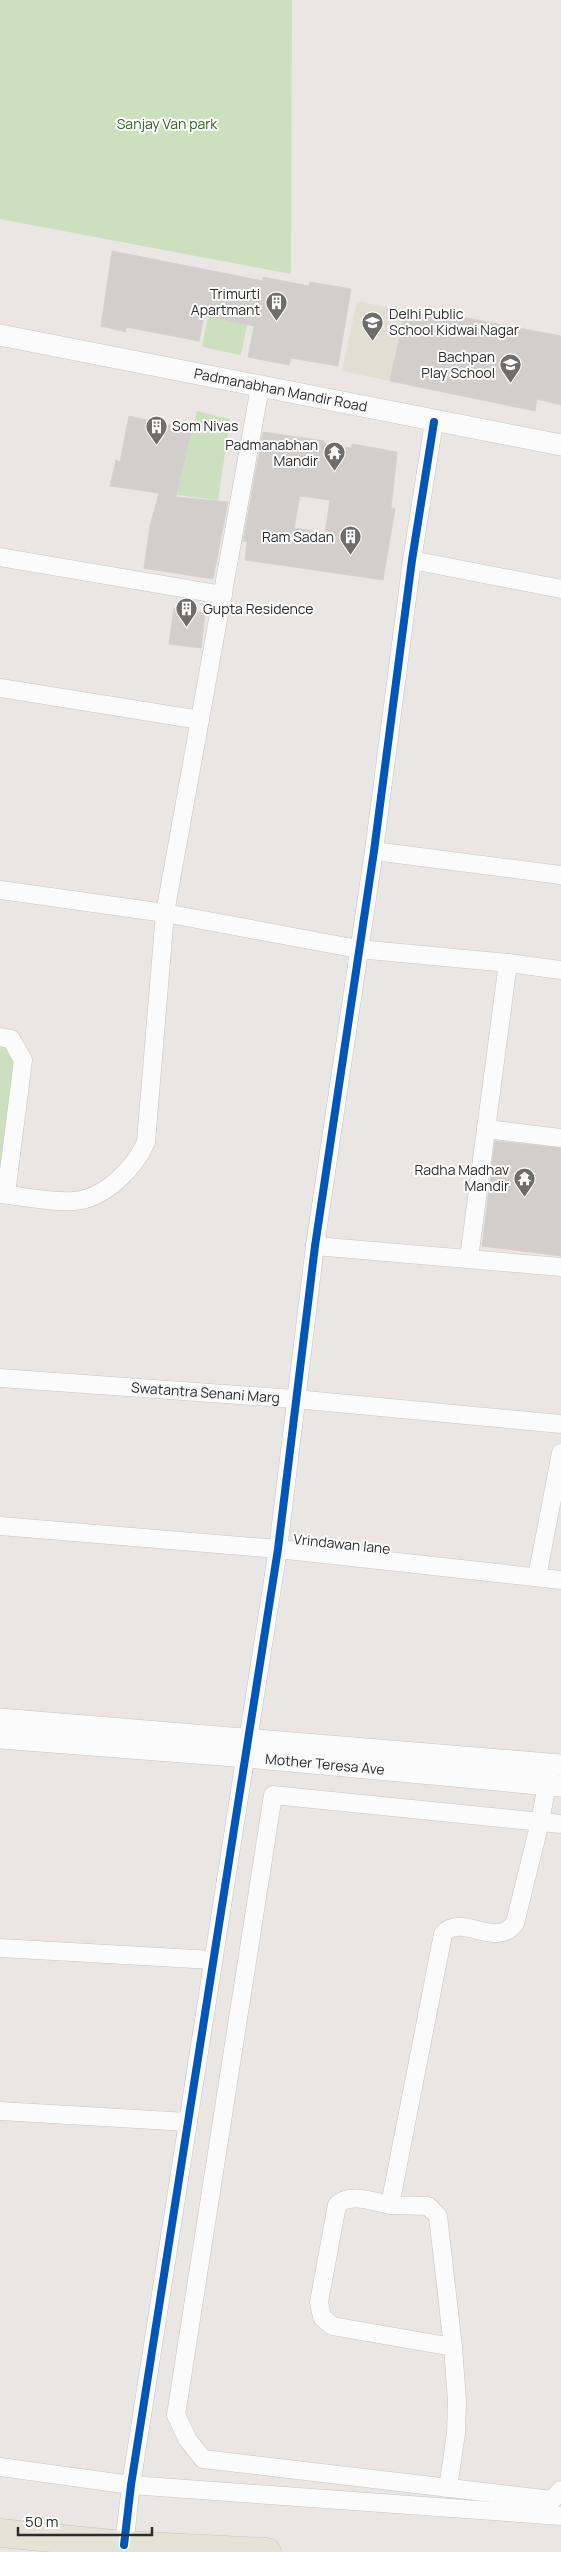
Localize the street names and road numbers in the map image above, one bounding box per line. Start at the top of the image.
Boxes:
street label: Padmanabhan Mandir Road [193,363,369,416]
street label: Swatantra Senani Marg [130,1377,281,1407]
street label: Vrindawan lane [293,1529,392,1558]
street label: Mother Teresa Ave [264,1749,386,1779]

